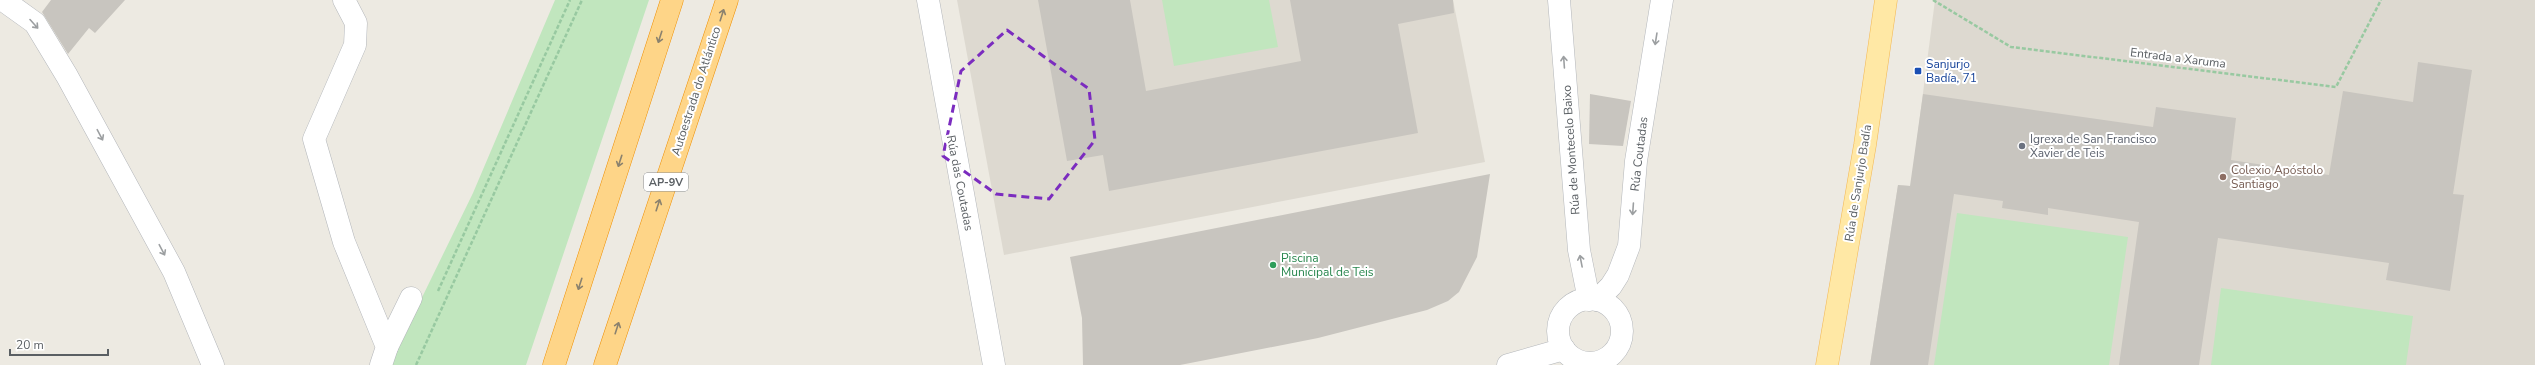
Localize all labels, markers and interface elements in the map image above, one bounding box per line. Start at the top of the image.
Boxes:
one-way arrow [718,9,726,21]
one-way arrow [29,19,38,29]
street label: Autoestrada do Atlántico [668,24,725,158]
one-way arrow [656,31,664,43]
one-way arrow [1651,32,1659,45]
street label: Entrada a Xaruma [2129,44,2227,72]
one-way arrow [1561,56,1568,69]
place label: Sanjurjo Badía, 71 [1926,56,1977,86]
marker: Sanjurjo Badía, 71 [1913,66,1923,76]
street label: Rúa de Montecelo Baixo [1558,84,1584,215]
street label: Rúa Coutadas [1626,116,1652,192]
street label: Rúa de Sanjurjo Badía [1841,123,1875,243]
one-way arrow [97,129,104,141]
place label: Igrexa de San Francisco Xavier de Teis [2030,131,2157,161]
street label: Rúa das Coutadas [943,134,977,232]
marker: Igrexa de San Francisco Xavier de Teis [2017,141,2027,151]
one-way arrow [616,154,623,167]
place label: Colexio Apóstolo Santiago [2231,162,2323,192]
marker: Colexio Apóstolo Santiago [2218,172,2228,182]
road number: AP-9V [644,173,688,191]
one-way arrow [655,199,663,211]
one-way arrow [1629,202,1636,215]
one-way arrow [159,243,166,255]
place label: Piscina Municipal de Teis [1281,250,1374,280]
one-way arrow [1577,255,1585,268]
marker: Piscina Municipal de Teis [1268,260,1278,270]
one-way arrow [576,278,583,291]
one-way arrow [614,322,622,334]
scale bar [10,331,108,357]
text: 20 m [16,337,44,353]

